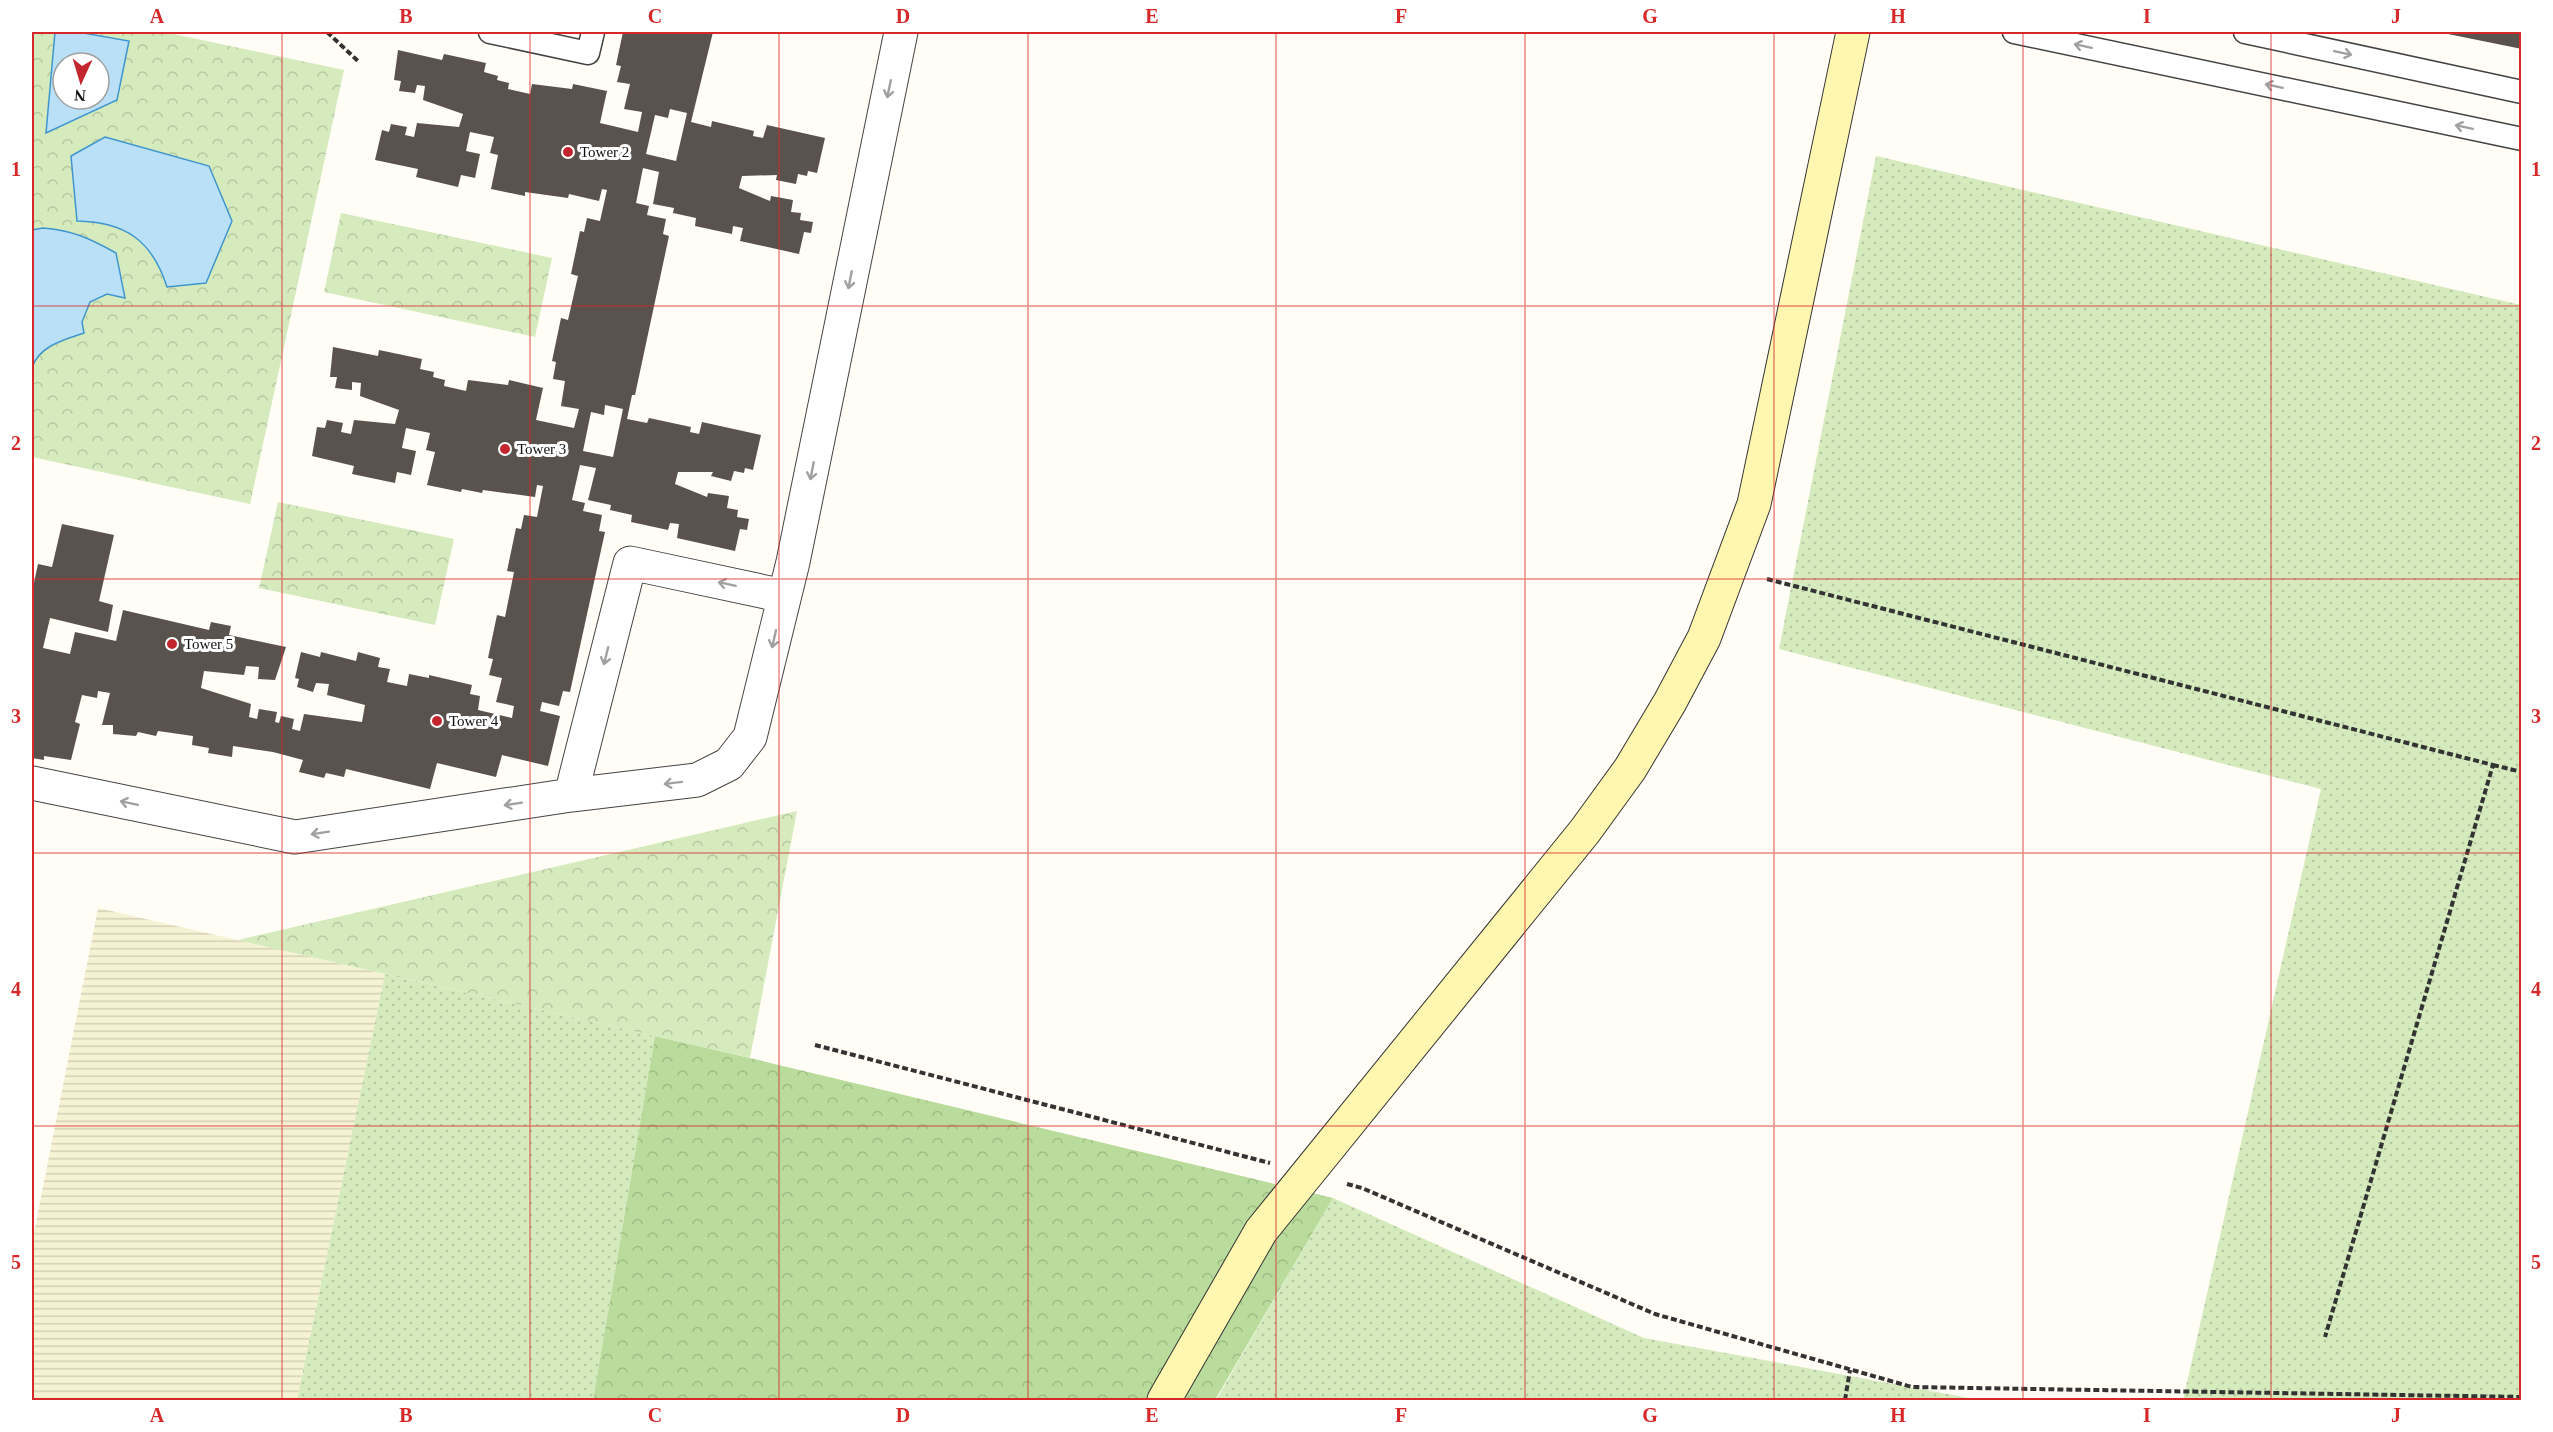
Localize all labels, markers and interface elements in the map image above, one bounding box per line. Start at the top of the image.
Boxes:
text: A [150,5,165,27]
text: B [399,5,413,27]
text: C [648,5,662,27]
text: D [896,5,910,27]
text: E [1145,5,1159,27]
text: F [1395,5,1407,27]
text: G [1642,5,1658,27]
text: H [1890,5,1906,27]
text: I [2143,5,2151,27]
text: J [2391,5,2401,27]
one-way arrow [2073,40,2093,51]
one-way arrow [2333,48,2353,59]
north arrow [51,51,111,111]
one-way arrow [883,79,894,98]
one-way arrow [2264,80,2283,92]
text: N [73,87,86,104]
one-way arrow [2455,121,2475,132]
place label: Tower 2 [580,144,629,160]
marker: Tower 2 [561,145,575,159]
text: 1 [11,158,21,180]
text: 1 [2531,158,2541,180]
one-way arrow [844,270,856,289]
text: 2 [11,432,21,454]
text: 2 [2531,432,2541,454]
place label: Tower 3 [517,441,566,457]
marker: Tower 3 [498,442,512,456]
one-way arrow [806,461,817,480]
one-way arrow [718,578,737,589]
one-way arrow [767,630,779,649]
place label: Tower 5 [184,636,233,652]
marker: Tower 5 [165,637,179,651]
one-way arrow [600,646,612,665]
text: 3 [11,705,21,727]
text: 3 [2531,705,2541,727]
place label: Tower 4 [449,713,499,729]
marker: Tower 4 [430,714,444,728]
one-way arrow [664,778,684,789]
one-way arrow [120,797,139,808]
one-way arrow [504,798,524,809]
one-way arrow [311,828,331,839]
text: 4 [11,978,21,1000]
text: 4 [2531,978,2541,1000]
text: 5 [11,1251,21,1273]
text: 5 [2531,1251,2541,1273]
text: A [150,1404,165,1426]
text: B [399,1404,413,1426]
text: C [648,1404,662,1426]
text: D [896,1404,910,1426]
text: E [1145,1404,1159,1426]
text: F [1395,1404,1407,1426]
text: G [1642,1404,1658,1426]
text: H [1890,1404,1906,1426]
text: I [2143,1404,2151,1426]
text: J [2391,1404,2401,1426]

